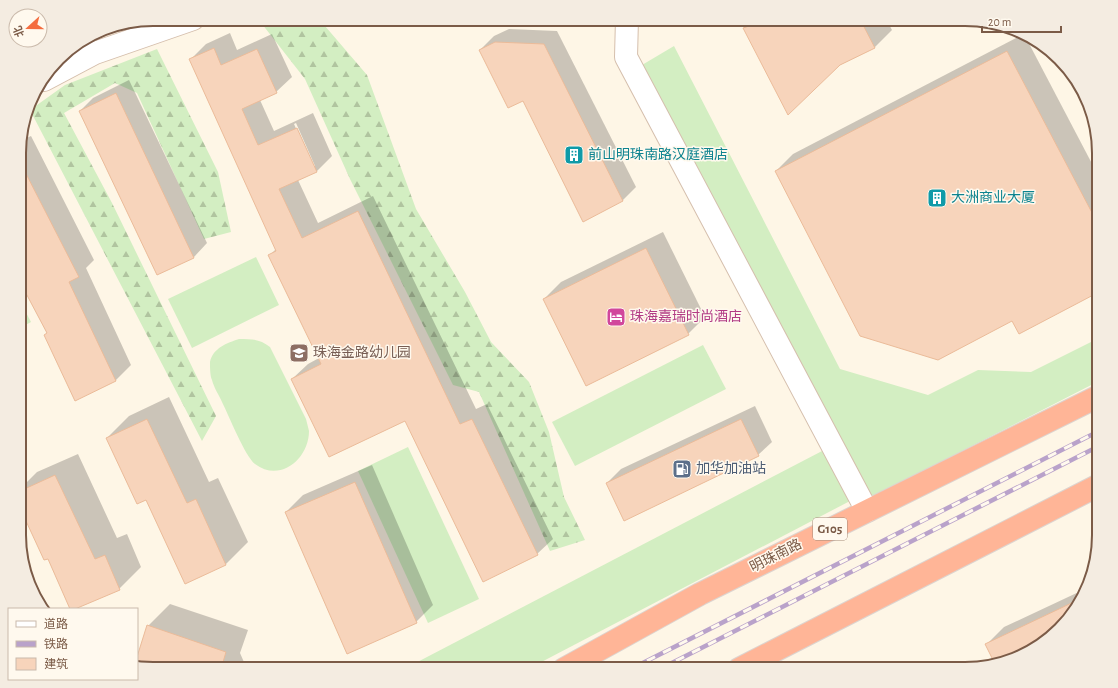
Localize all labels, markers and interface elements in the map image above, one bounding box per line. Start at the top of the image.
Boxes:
north arrow [8,8,48,48]
scale bar [982,8,1061,34]
text: 20 m [988,16,1011,28]
text: 北 [12,24,26,39]
building icon: 前山明珠南路汉庭酒店 [563,144,585,166]
place label: 前山明珠南路汉庭酒店 [588,146,728,162]
building icon: 大洲商业大厦 [926,187,948,209]
place label: 大洲商业大厦 [951,189,1035,205]
hotel icon: 珠海嘉瑞时尚酒店 [605,306,627,328]
place label: 珠海嘉瑞时尚酒店 [630,309,742,324]
school or university icon: 珠海金路幼儿园 [288,342,310,364]
place label: 珠海金路幼儿园 [313,345,411,360]
fuel station icon: 加华加油站 [671,458,693,480]
place label: 加华加油站 [696,460,766,476]
road number: G105 [813,518,847,540]
street label: 明珠南路 [747,536,804,575]
legend [8,608,138,680]
text: 道路 [44,617,68,630]
text: 铁路 [44,637,68,650]
text: 建筑 [44,657,68,670]

